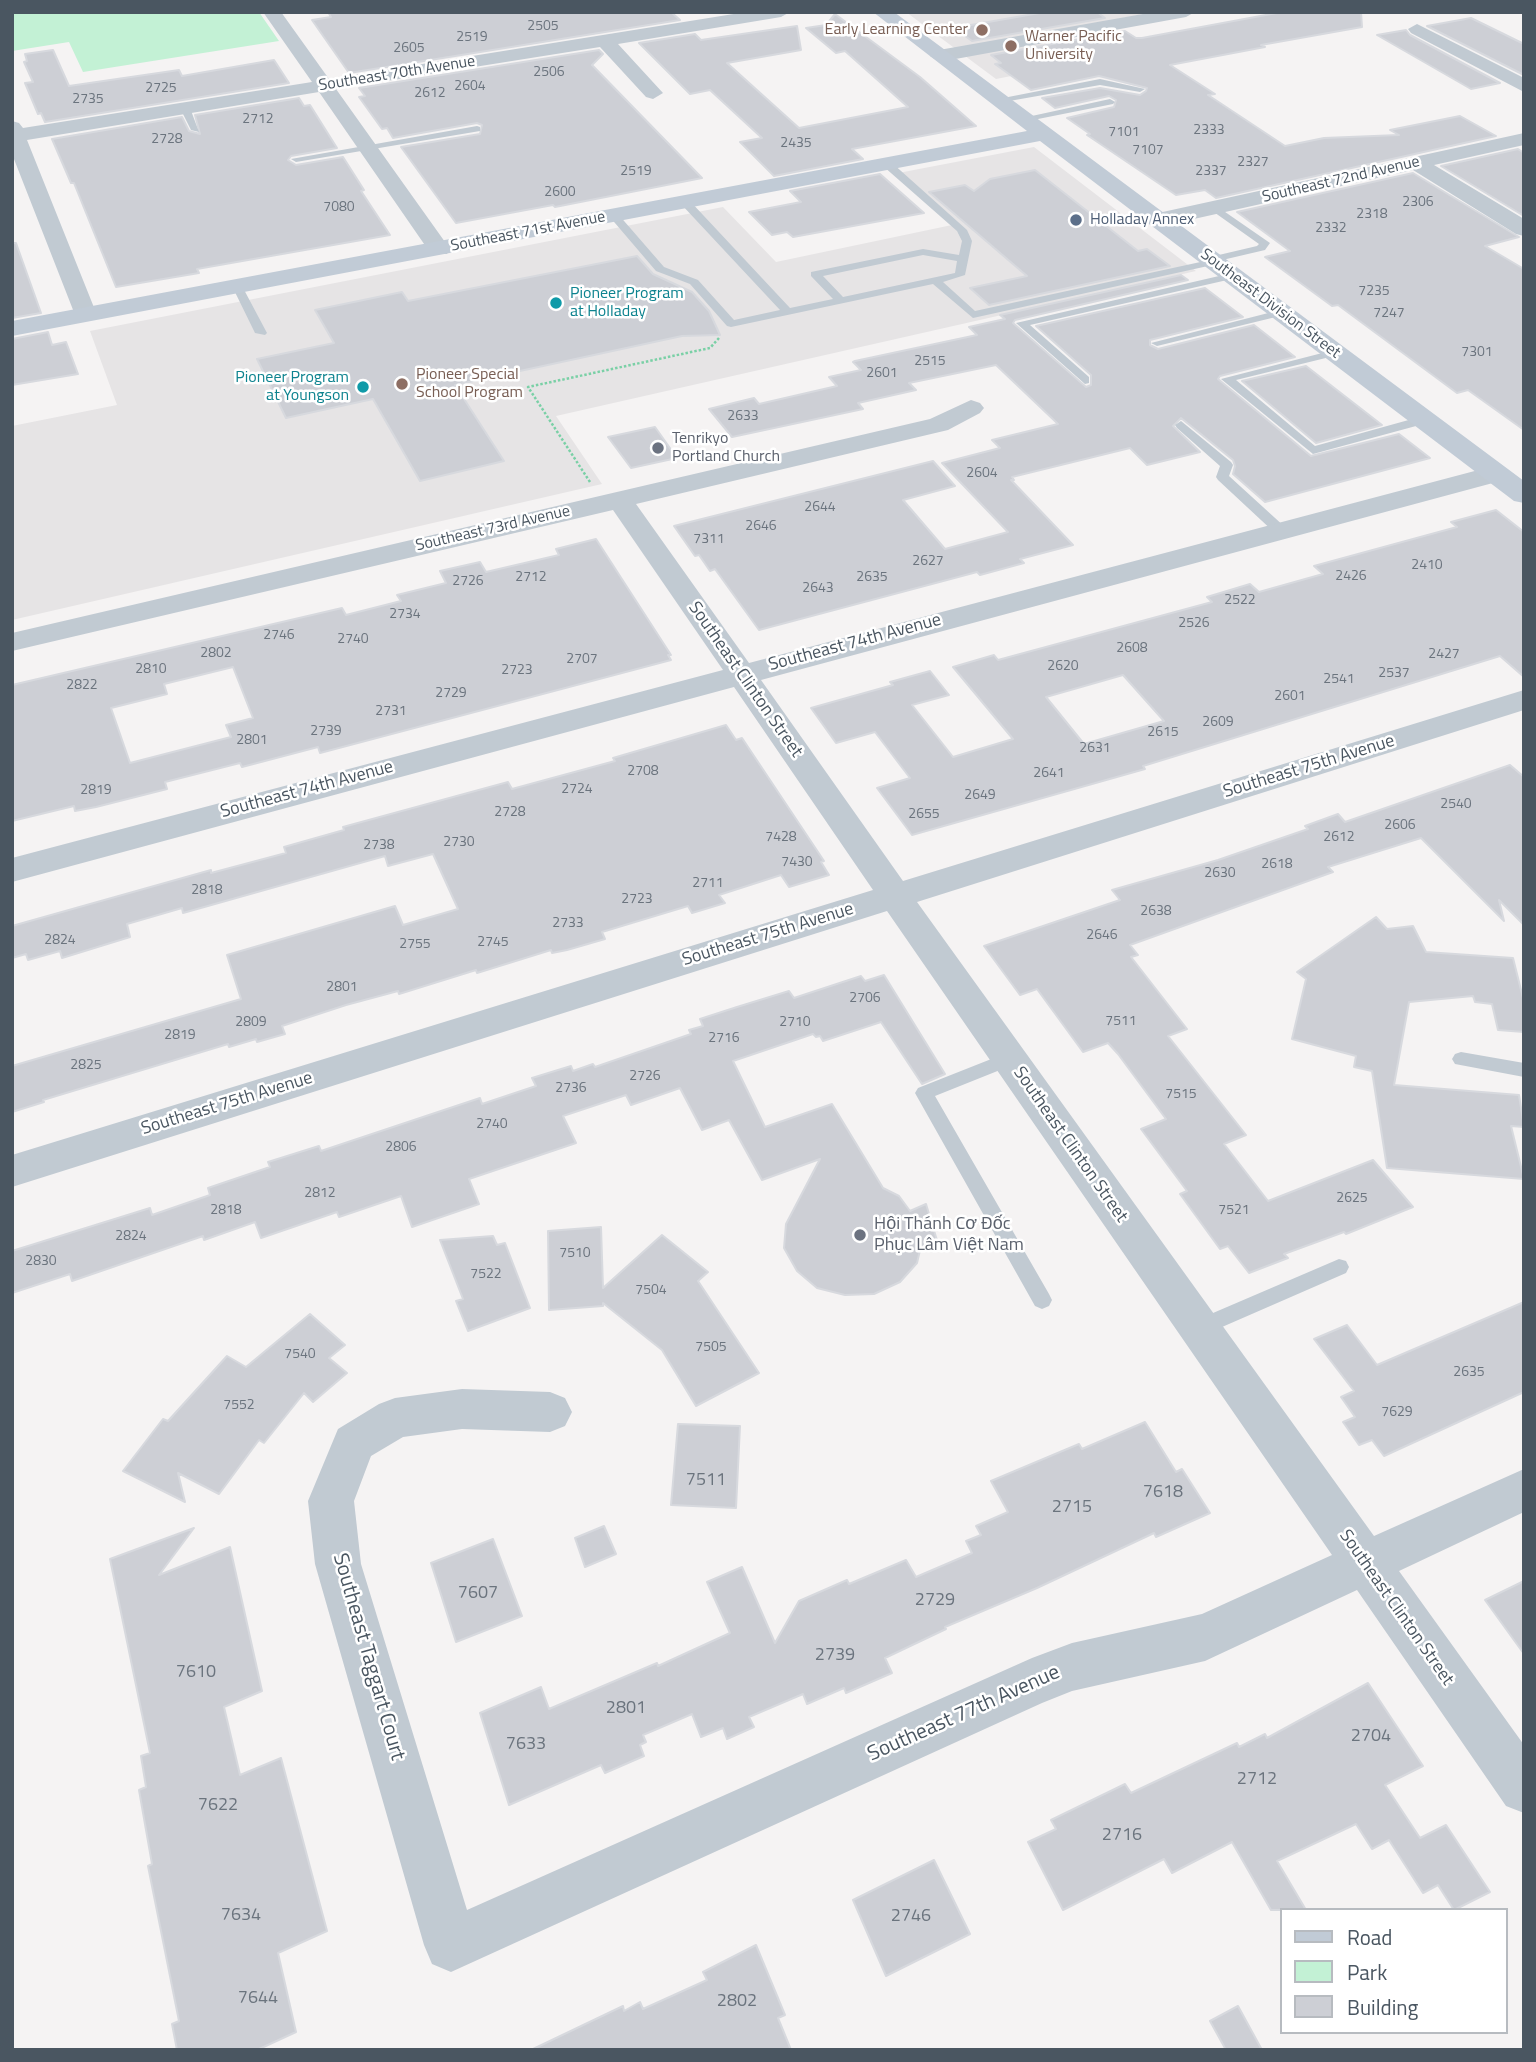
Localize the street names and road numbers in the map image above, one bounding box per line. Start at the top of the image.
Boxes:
street label: Southeast 70th Avenue [317,52,477,96]
street label: Southeast 72nd Avenue [1260,153,1422,207]
street label: Southeast 71st Avenue [449,208,607,256]
street label: Southeast Division Street [1196,245,1344,363]
street label: Southeast 73rd Avenue [414,502,572,556]
street label: Southeast Clinton Street [683,598,807,762]
street label: Southeast 74th Avenue [766,610,944,676]
street label: Southeast 75th Avenue [1221,731,1397,803]
street label: Southeast 74th Avenue [218,757,396,823]
street label: Southeast 75th Avenue [680,899,856,971]
street label: Southeast Clinton Street [1008,1063,1132,1227]
street label: Southeast 75th Avenue [139,1068,315,1140]
street label: Southeast Clinton Street [1334,1526,1458,1690]
street label: Southeast Taggart Court [326,1551,410,1763]
street label: Southeast 77th Avenue [864,1660,1064,1768]

